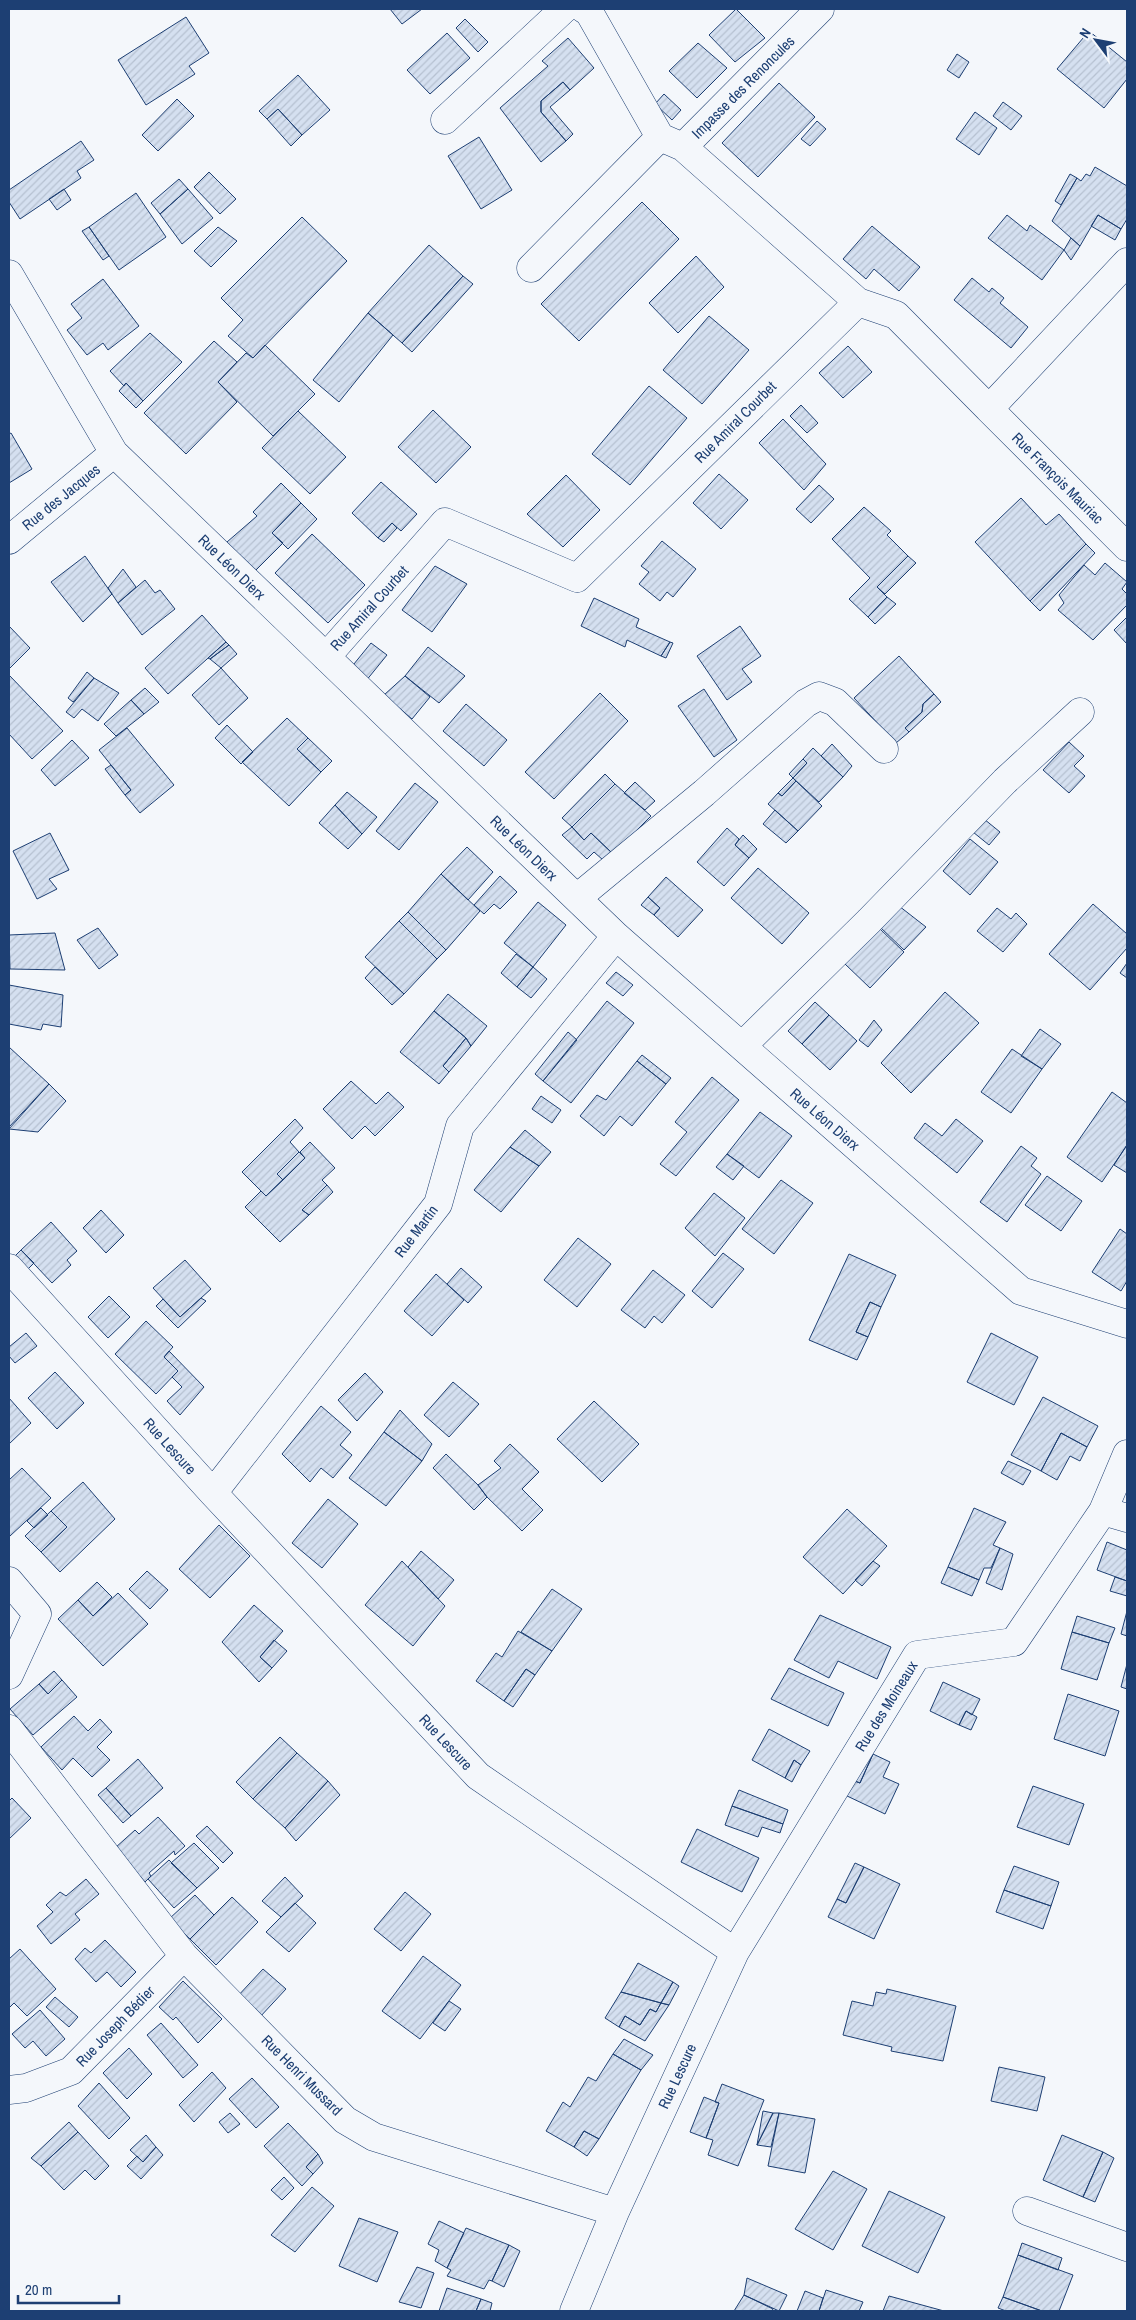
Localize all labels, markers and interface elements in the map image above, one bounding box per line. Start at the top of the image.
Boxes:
north arrow [1071,15,1121,65]
text: N [1075,25,1095,41]
street label: Impasse des Renoncules [687,31,799,143]
street label: Rue Amiral Courbet [689,376,781,468]
street label: Rue François Mauriac [1008,428,1108,528]
street label: Rue des Jacques [17,459,105,535]
street label: Rue Léon Dierx [194,530,271,605]
street label: Rue Amiral Courbet [325,560,413,655]
street label: Rue Léon Dierx [486,811,563,886]
street label: Rue Léon Dierx [786,1083,865,1156]
street label: Rue Martin [389,1200,443,1262]
street label: Rue Lescure [139,1413,201,1479]
street label: Rue des Moineaux [850,1656,923,1755]
street label: Rue Lescure [415,1709,478,1775]
street label: Rue Joseph Bédier [71,1981,159,2071]
street label: Rue Henri Mussard [257,2030,347,2120]
street label: Rue Lescure [653,2040,701,2112]
scale bar [18,2272,119,2304]
text: 20 m [25,2279,52,2300]

